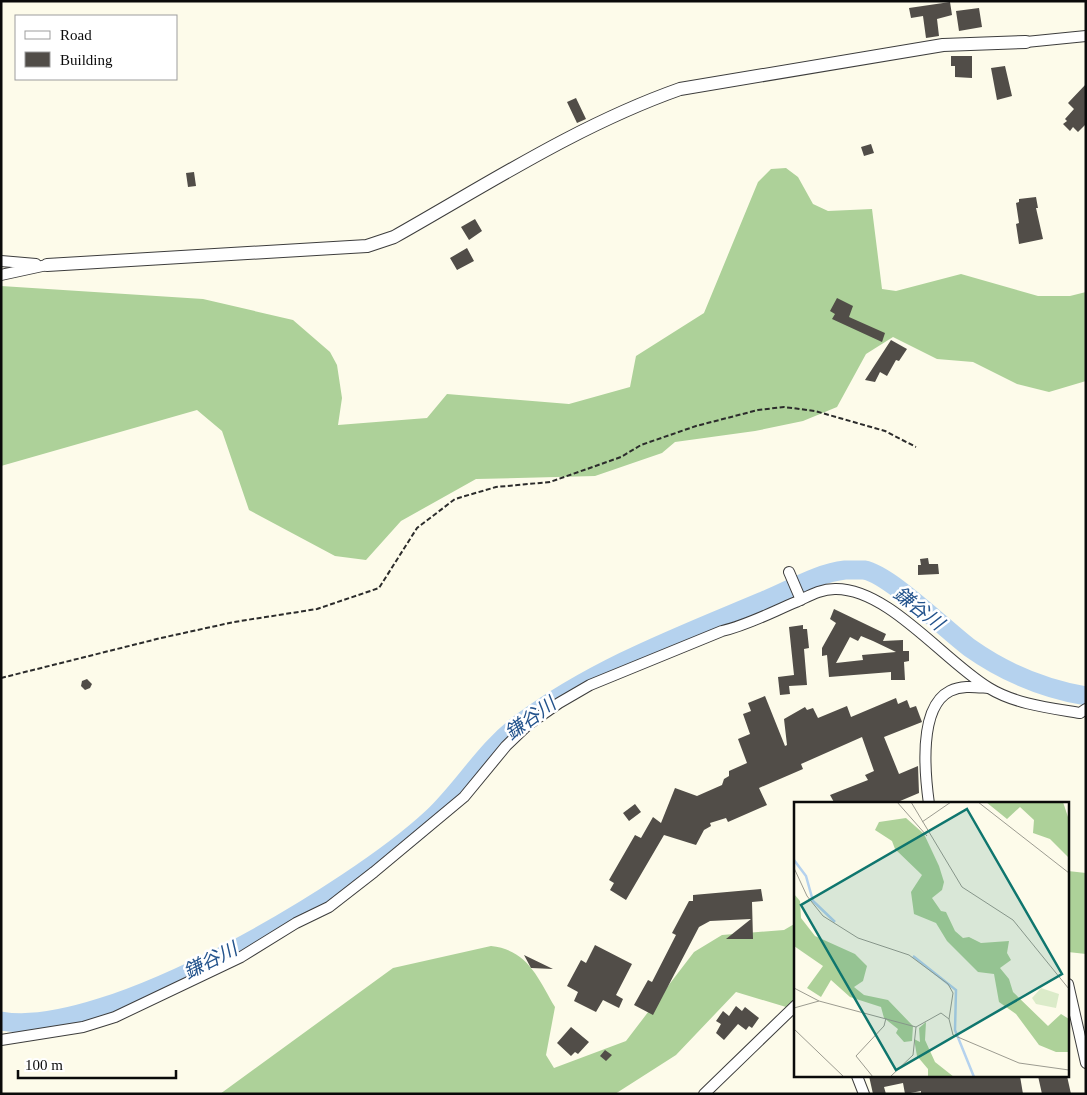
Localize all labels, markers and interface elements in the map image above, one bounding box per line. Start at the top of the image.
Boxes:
legend [15,15,178,80]
text: Road [60,27,92,43]
text: Building [60,52,113,68]
water label: 鎌谷川 [890,583,949,635]
water label: 鎌谷川 [501,692,561,744]
inset map [794,802,1070,1078]
water label: 鎌谷川 [180,937,242,983]
scale bar [18,1048,175,1080]
text: 100 m [25,1057,63,1073]

